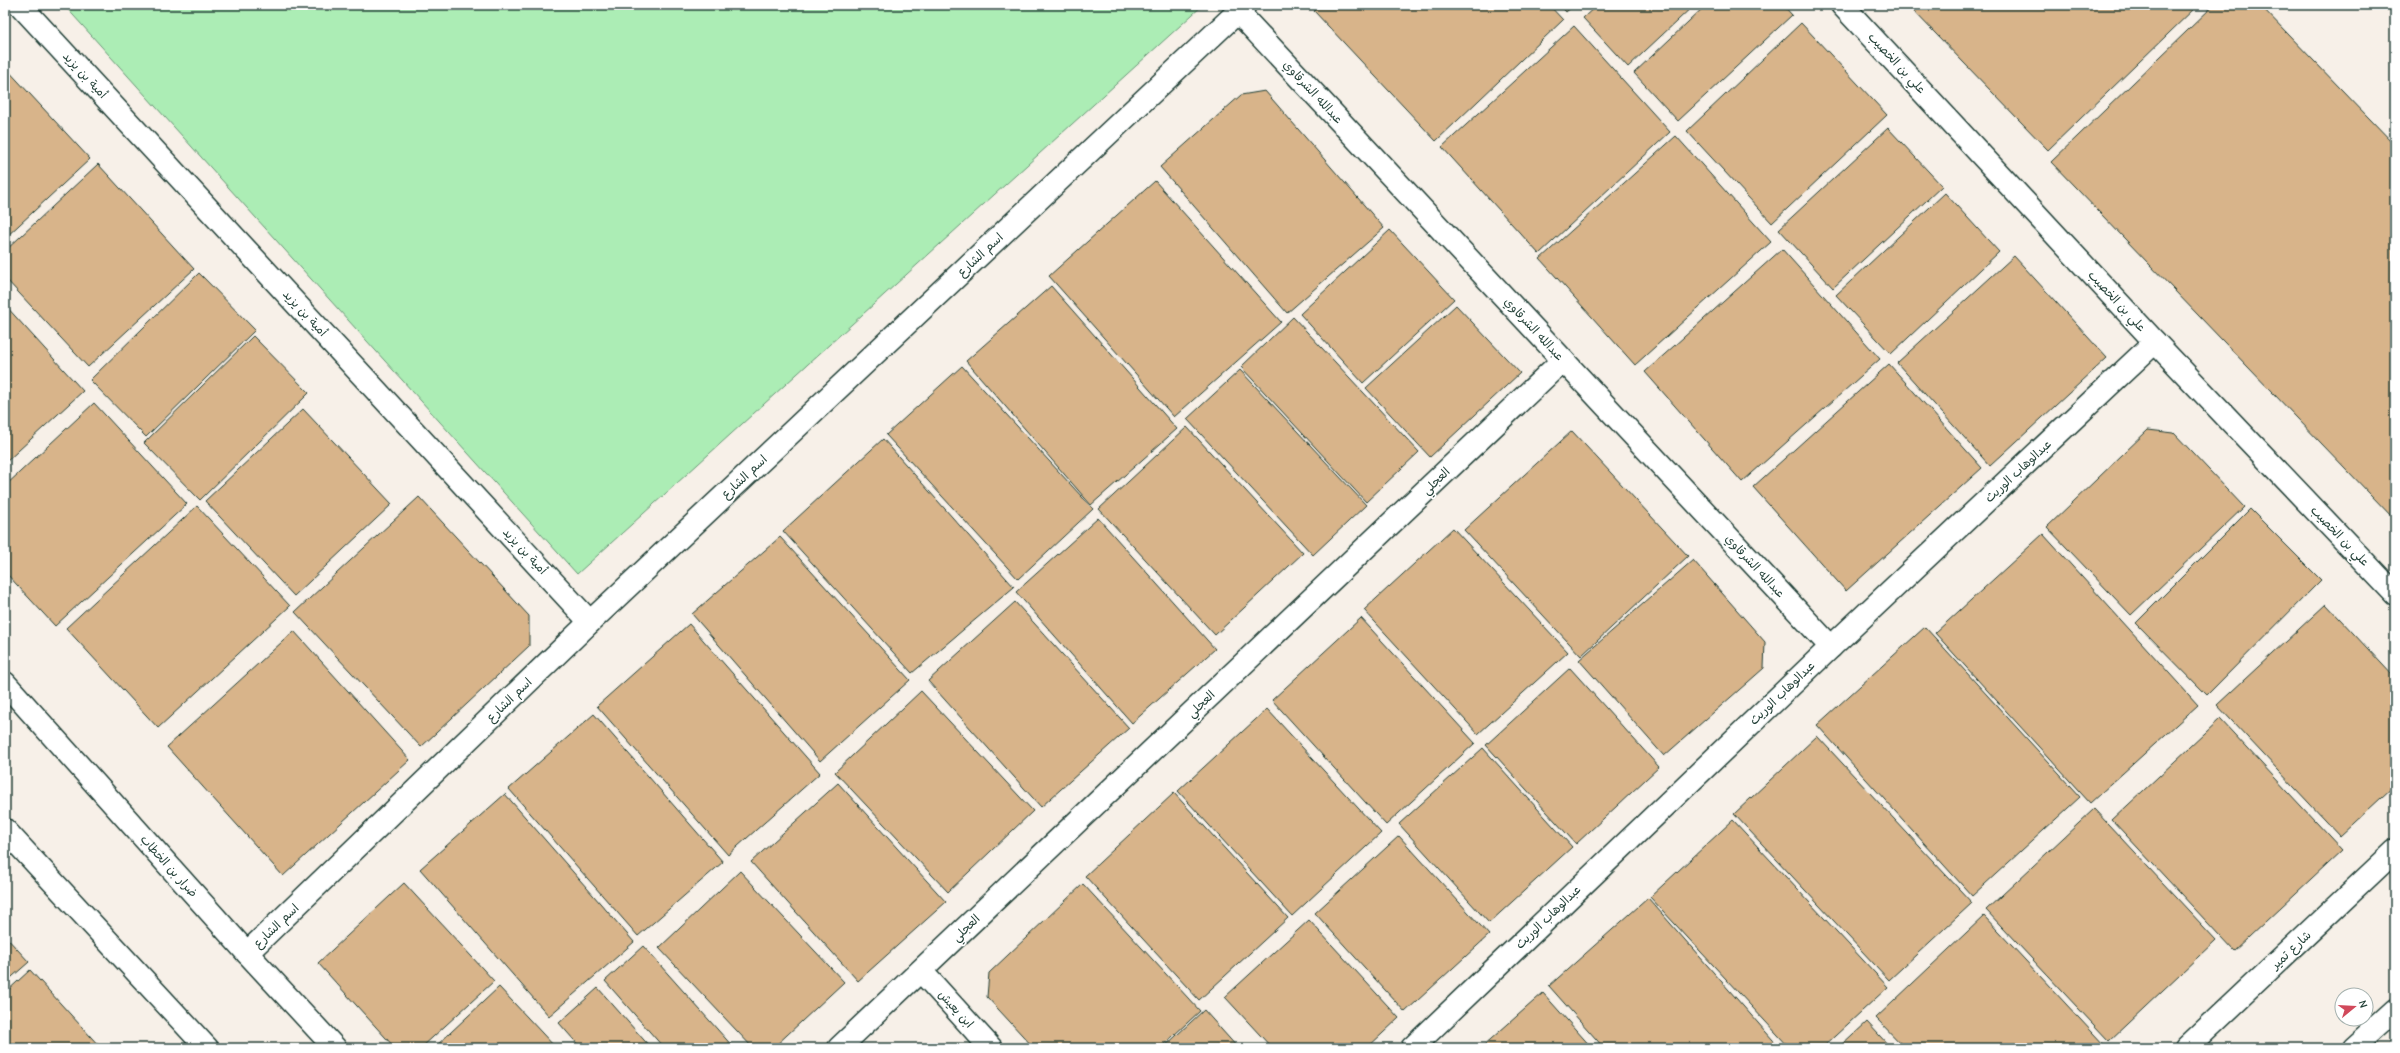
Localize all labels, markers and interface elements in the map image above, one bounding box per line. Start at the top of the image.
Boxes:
street label: علي بن الخصيب [1862,30,1929,99]
street label: أمية بن يزيد [59,49,110,102]
street label: عبدالله الشرقاوي [1279,58,1346,128]
street label: اسم الشارع [954,230,1007,281]
street label: علي بن الخصيب [2082,268,2149,337]
street label: أمية بن يزيد [279,287,330,340]
street label: عبدالله الشرقاوي [1500,295,1567,365]
street label: عبدالوهاب الوريث [1982,437,2055,506]
street label: اسم الشارع [718,452,771,503]
street label: العجلي [1419,465,1455,500]
street label: علي بن الخصيب [2305,503,2372,572]
street label: أمية بن يزيد [499,525,550,578]
street label: عبدالله الشرقاوي [1721,532,1788,602]
street label: عبدالوهاب الوريث [1746,658,1818,728]
street label: اسم الشارع [483,675,536,727]
street label: العجلي [1184,688,1220,723]
street label: ضرار بن الخطاب [137,832,200,900]
street label: عبدالوهاب الوريث [1512,882,1584,952]
street label: اسم الشارع [250,901,303,953]
street label: العجلي [949,912,985,947]
street label: شارع تمير [2267,928,2315,974]
street label: ابن يعيش [935,987,977,1031]
north arrow [2334,987,2374,1027]
text: N [2356,999,2370,1009]

